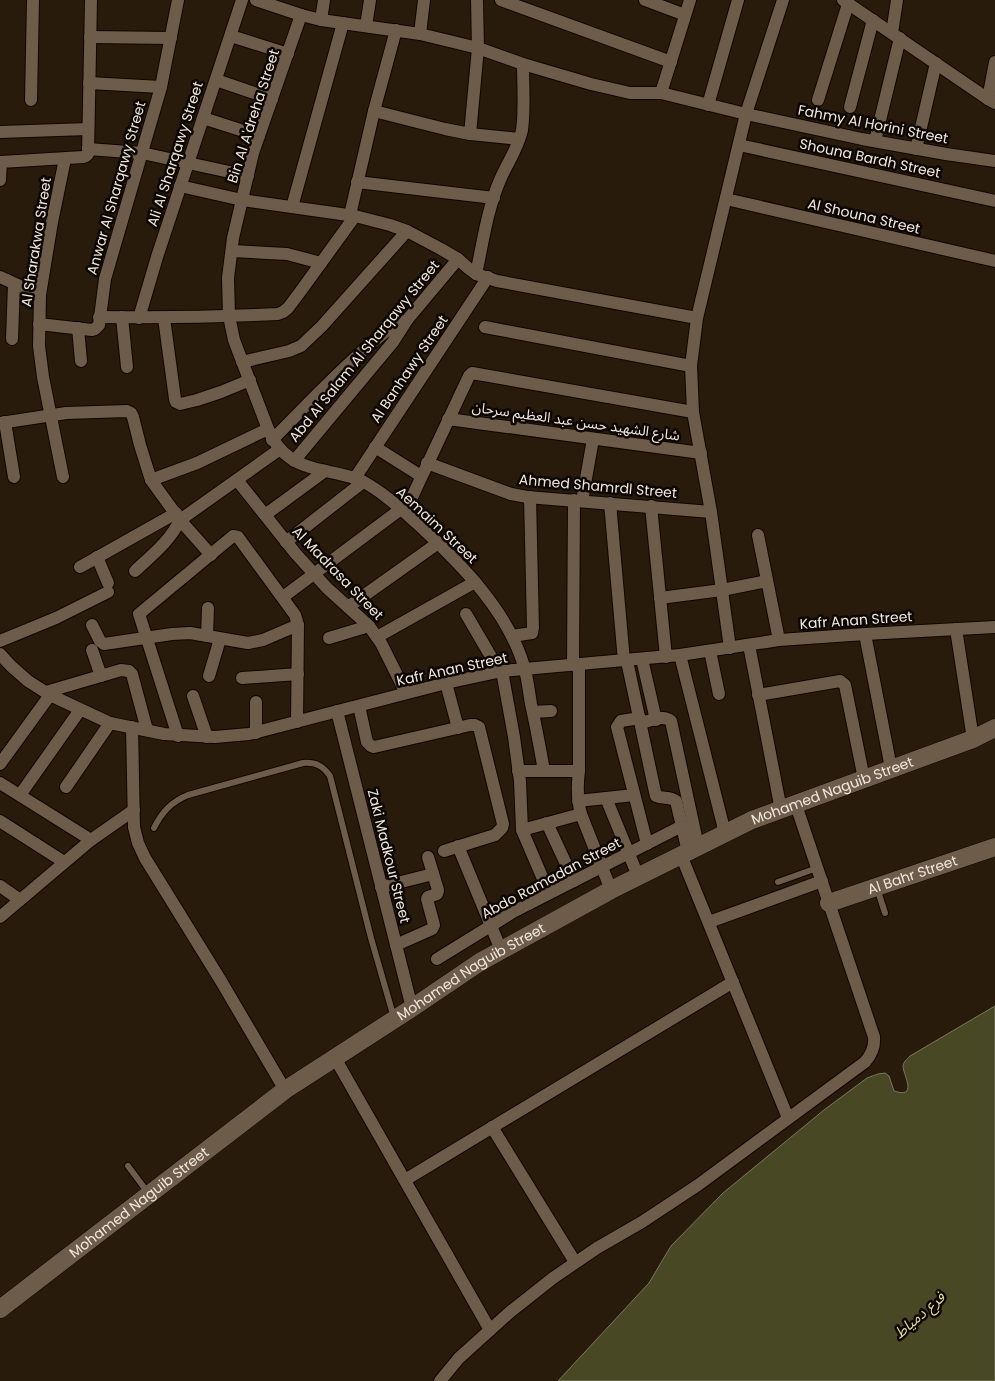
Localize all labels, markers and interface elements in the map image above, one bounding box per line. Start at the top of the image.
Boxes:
street label: Bin Al A'dreha Street [222,47,284,185]
street label: Ali Al Sharqawy Street [142,79,208,229]
street label: Anwar Al Sharqawy Street [82,99,150,277]
street label: Fahmy Al Horini Street [796,100,950,148]
street label: Shouna Bardh Street [798,133,942,183]
street label: Al Sharakwa Street [16,176,56,308]
street label: Al Shouna Street [806,193,922,239]
street label: Abd Al Salam Al Sharqawy Street [284,256,444,446]
street label: Al Banhawy Street [365,311,453,427]
street label: شارع الشهيد حسن عبد العظيم سرحان [471,397,681,446]
street label: Ahmed Shamrdl Street [518,469,678,503]
street label: Aemaim Street [392,482,482,568]
street label: Al Madrasa Street [288,522,388,624]
street label: Kafr Anan Street [799,606,913,634]
street label: Kafr Anan Street [395,647,509,691]
street label: Mohamed Naguib Street [748,752,916,829]
street label: Zaki Madkour Street [363,787,415,925]
street label: Abdo Ramadan Street [478,833,624,923]
street label: Al Bahr Street [865,850,960,899]
street label: Mohamed Naguib Street [393,918,549,1025]
street label: Mohamed Naguib Street [65,1142,213,1262]
water label: فرع دمياط [889,1286,951,1344]

